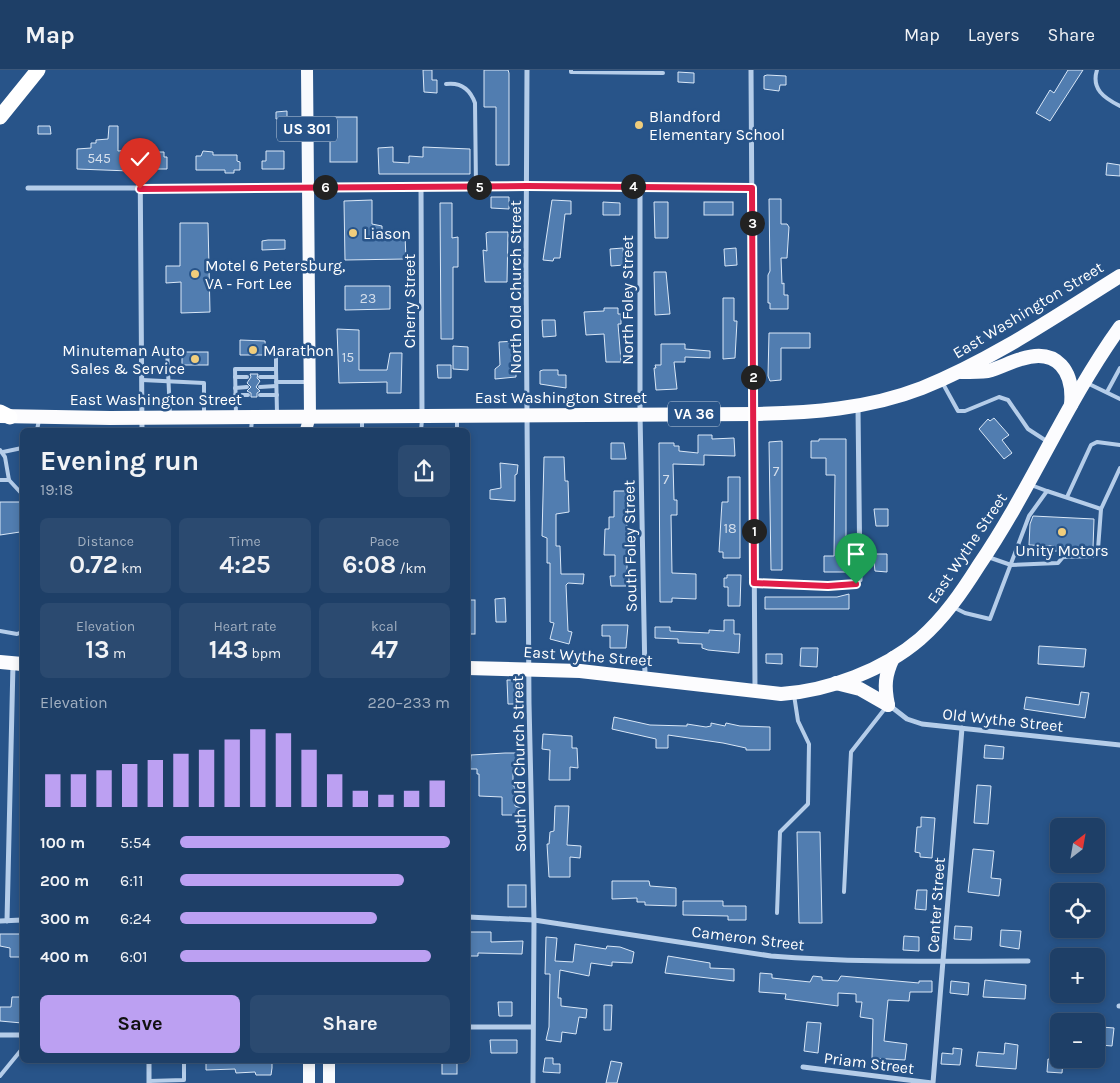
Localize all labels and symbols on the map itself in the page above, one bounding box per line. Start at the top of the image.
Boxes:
place label: Blandford Elementary School [649,107,785,144]
road number: US 301 [277,116,337,142]
marker: Blandford Elementary School [633,119,645,131]
pin [119,138,161,189]
house number: 545 [87,150,111,167]
pin: 6 [312,174,338,200]
pin: 5 [466,174,492,200]
pin: 4 [620,174,646,198]
street label: North Old Church Street [506,200,525,374]
pin: 3 [740,210,764,236]
place label: Liason [363,224,411,243]
marker: Liason [347,227,359,239]
street label: North Foley Street [618,235,637,365]
street label: Cherry Street [400,254,419,348]
place label: Motel 6 Petersburg, VA - Fort Lee [205,256,345,293]
street label: East Washington Street [949,257,1107,363]
marker: Motel 6 Petersburg, VA - Fort Lee [189,268,201,280]
house number: 23 [360,290,376,307]
place label: Minuteman Auto Sales & Service [62,341,185,378]
place label: Marathon [263,341,334,360]
marker: Marathon [247,344,259,356]
house number: 15 [342,349,354,366]
marker: Minuteman Auto Sales & Service [189,353,201,365]
pin: 2 [740,364,766,390]
street label: East Washington Street [475,388,647,407]
street label: East Washington Street [70,390,242,409]
road number: VA 36 [668,402,720,426]
house number: 7 [773,463,780,480]
house number: 7 [663,471,670,488]
street label: South Foley Street [619,480,641,612]
street label: East Wythe Street [923,489,1011,607]
pin: 1 [742,518,766,544]
house number: 18 [723,520,737,537]
marker: Unity Motors [1056,526,1068,538]
pin [835,533,877,584]
place label: Unity Motors [1015,541,1109,560]
street label: East Wythe Street [523,642,653,670]
street label: South Old Church Street [508,676,530,852]
street label: Old Wythe Street [942,704,1064,736]
north arrow [1050,818,1105,872]
street label: Center Street [923,857,949,953]
street label: Cameron Street [690,922,806,954]
street label: Priam Street [823,1048,915,1078]

